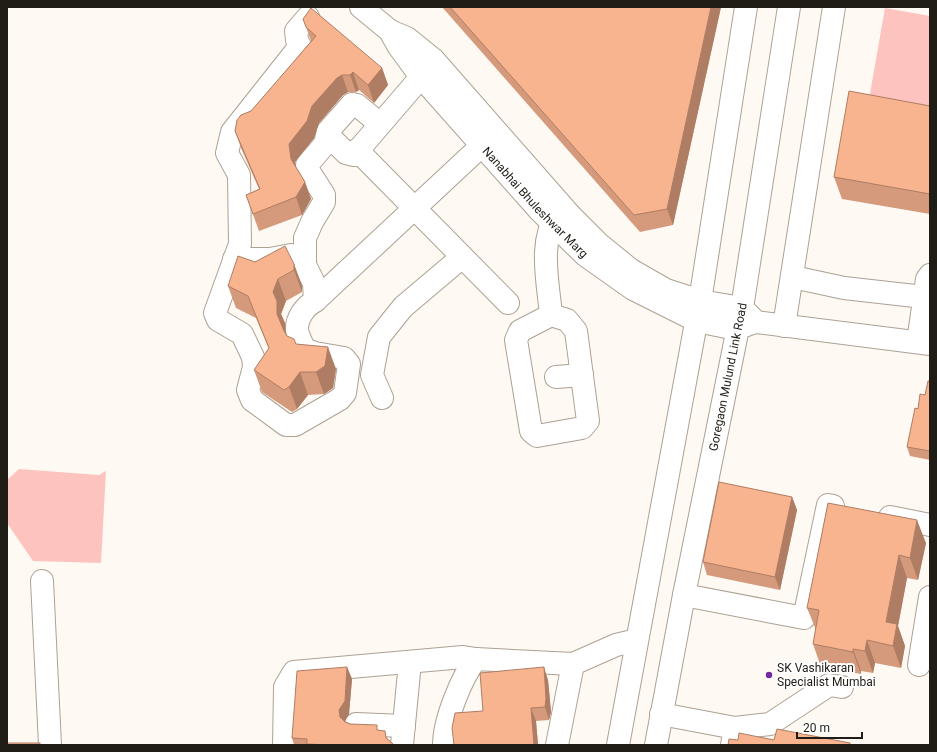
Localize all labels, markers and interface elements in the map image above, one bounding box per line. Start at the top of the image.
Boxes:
street label: Nanabhai Bhuleshwar Marg [480,144,591,261]
street label: Goregaon Mulund Link Road [706,302,750,452]
place label: SK Vashikaran Specialist Mumbai [777,661,876,689]
marker: SK Vashikaran Specialist Mumbai [764,670,774,680]
scale bar [797,714,862,740]
text: 20 m [803,721,830,735]

